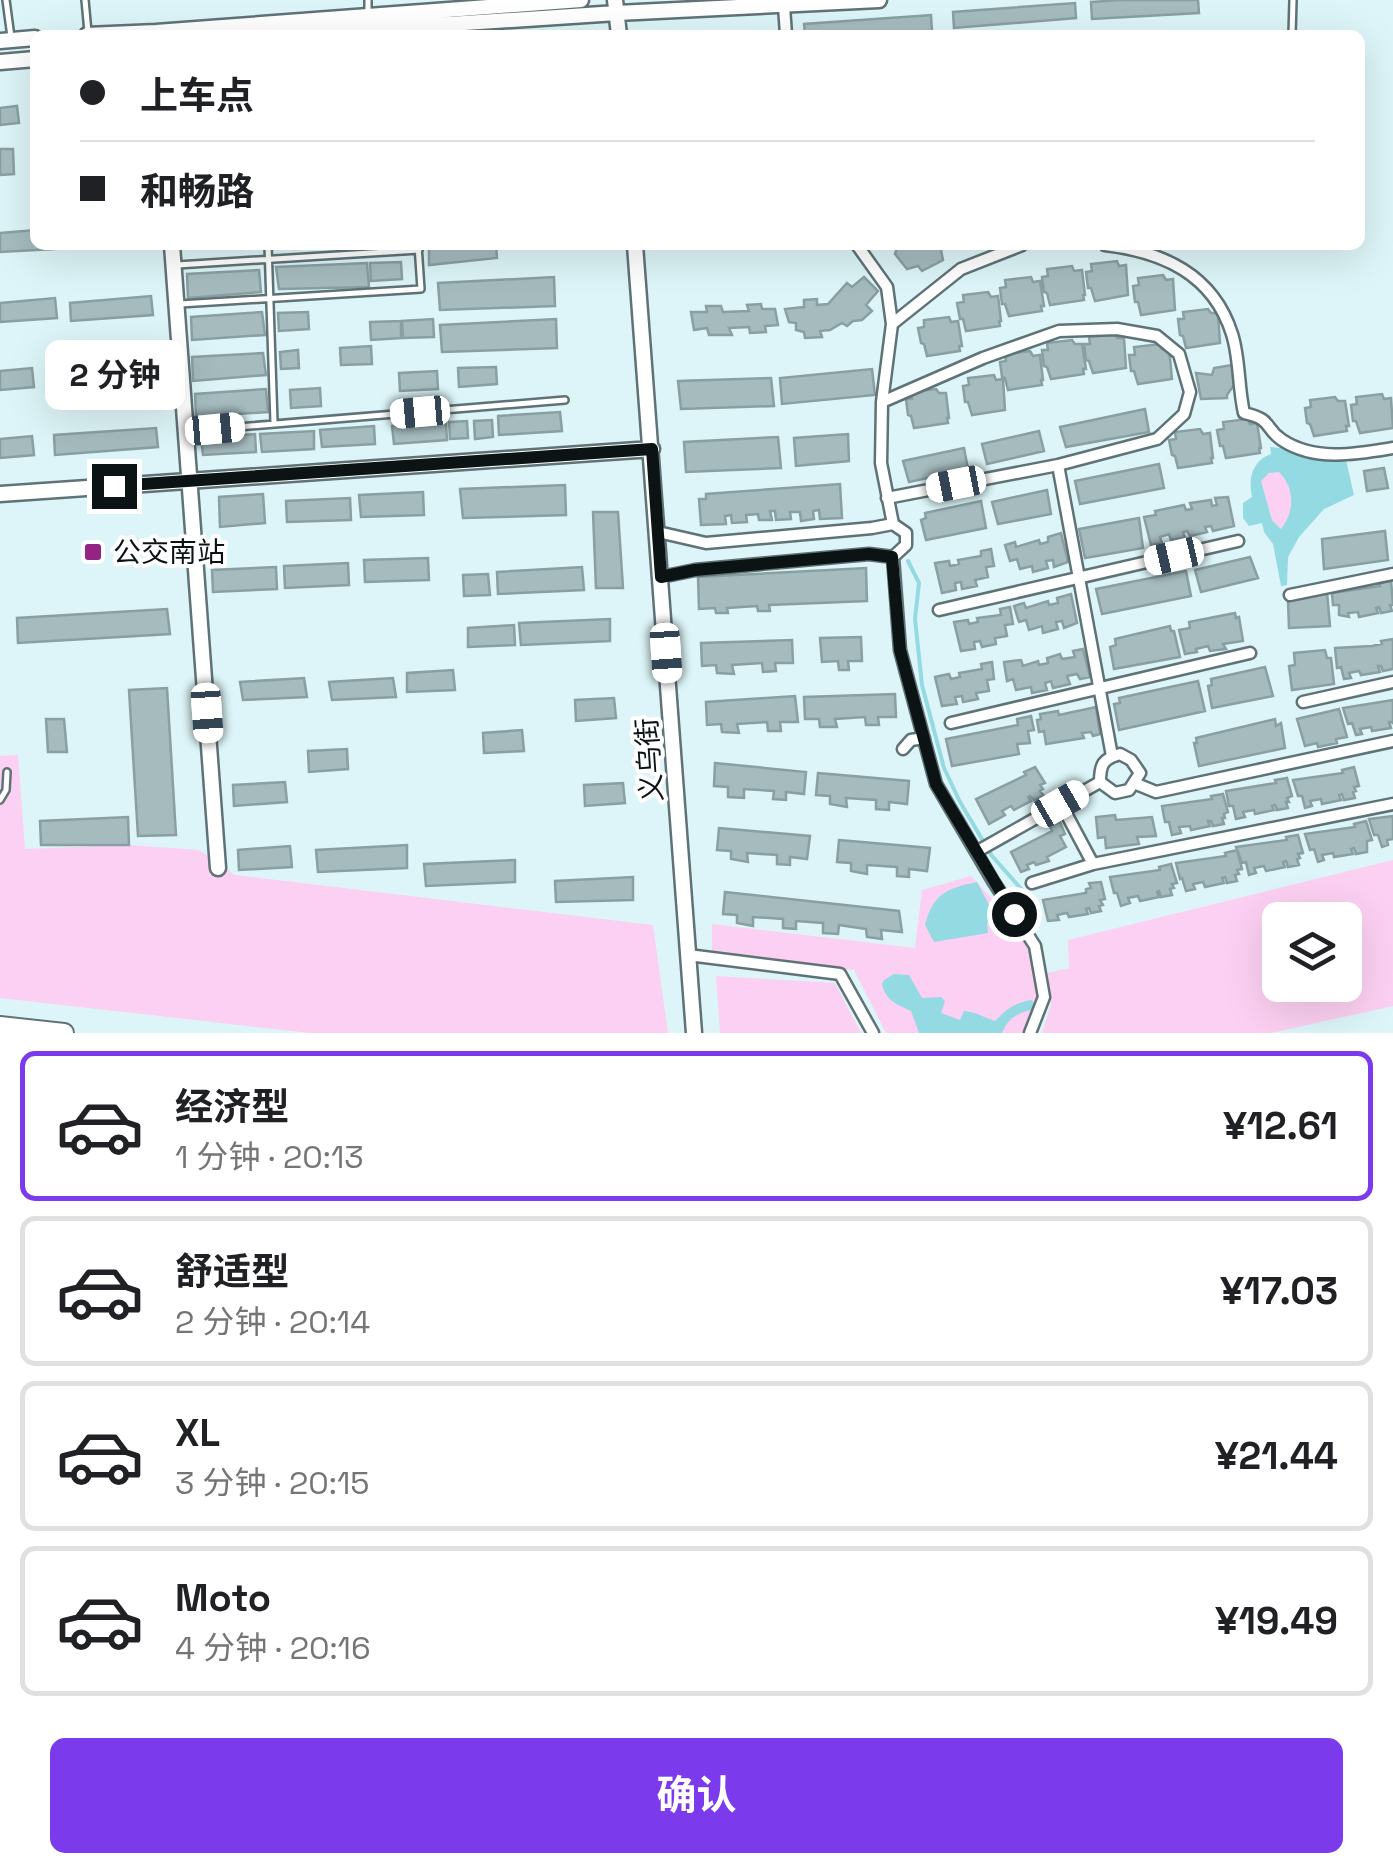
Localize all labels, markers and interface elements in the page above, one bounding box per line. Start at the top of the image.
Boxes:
text: 上车点 [140,72,254,120]
text: 和畅路 [140,168,254,216]
callout: 2 分钟 [44,341,184,411]
text: 2 分钟 [69,355,161,395]
car [389,394,451,430]
car [184,411,246,447]
route end [92,464,137,509]
car [924,464,988,504]
place label: 公交南站 [113,534,225,570]
car [1141,535,1207,577]
marker: 公交南站 [82,541,104,563]
car [649,622,683,684]
car [190,682,224,744]
street label: 义乌街 [628,717,670,803]
car [1027,776,1093,832]
route start [992,892,1037,937]
map controls [1262,902,1362,1002]
button: layers [1262,902,1362,1002]
icon: car [55,1081,145,1171]
text: 经济型 [175,1083,289,1131]
text: ¥12.61 [1223,1102,1338,1150]
text: 1 分钟 · 20:13 [175,1137,364,1177]
icon: car [55,1246,145,1336]
text: 舒适型 [175,1248,289,1296]
text: ¥17.03 [1220,1267,1338,1315]
text: 2 分钟 · 20:14 [175,1302,370,1342]
text: XL [175,1409,220,1457]
icon: car [55,1411,145,1501]
text: ¥21.44 [1215,1432,1338,1480]
text: 3 分钟 · 20:15 [175,1463,369,1503]
text: Moto [175,1574,271,1622]
icon: car [55,1576,145,1666]
text: ¥19.49 [1215,1597,1338,1645]
text: 4 分钟 · 20:16 [175,1628,371,1668]
button: 确认 [50,1738,1343,1853]

